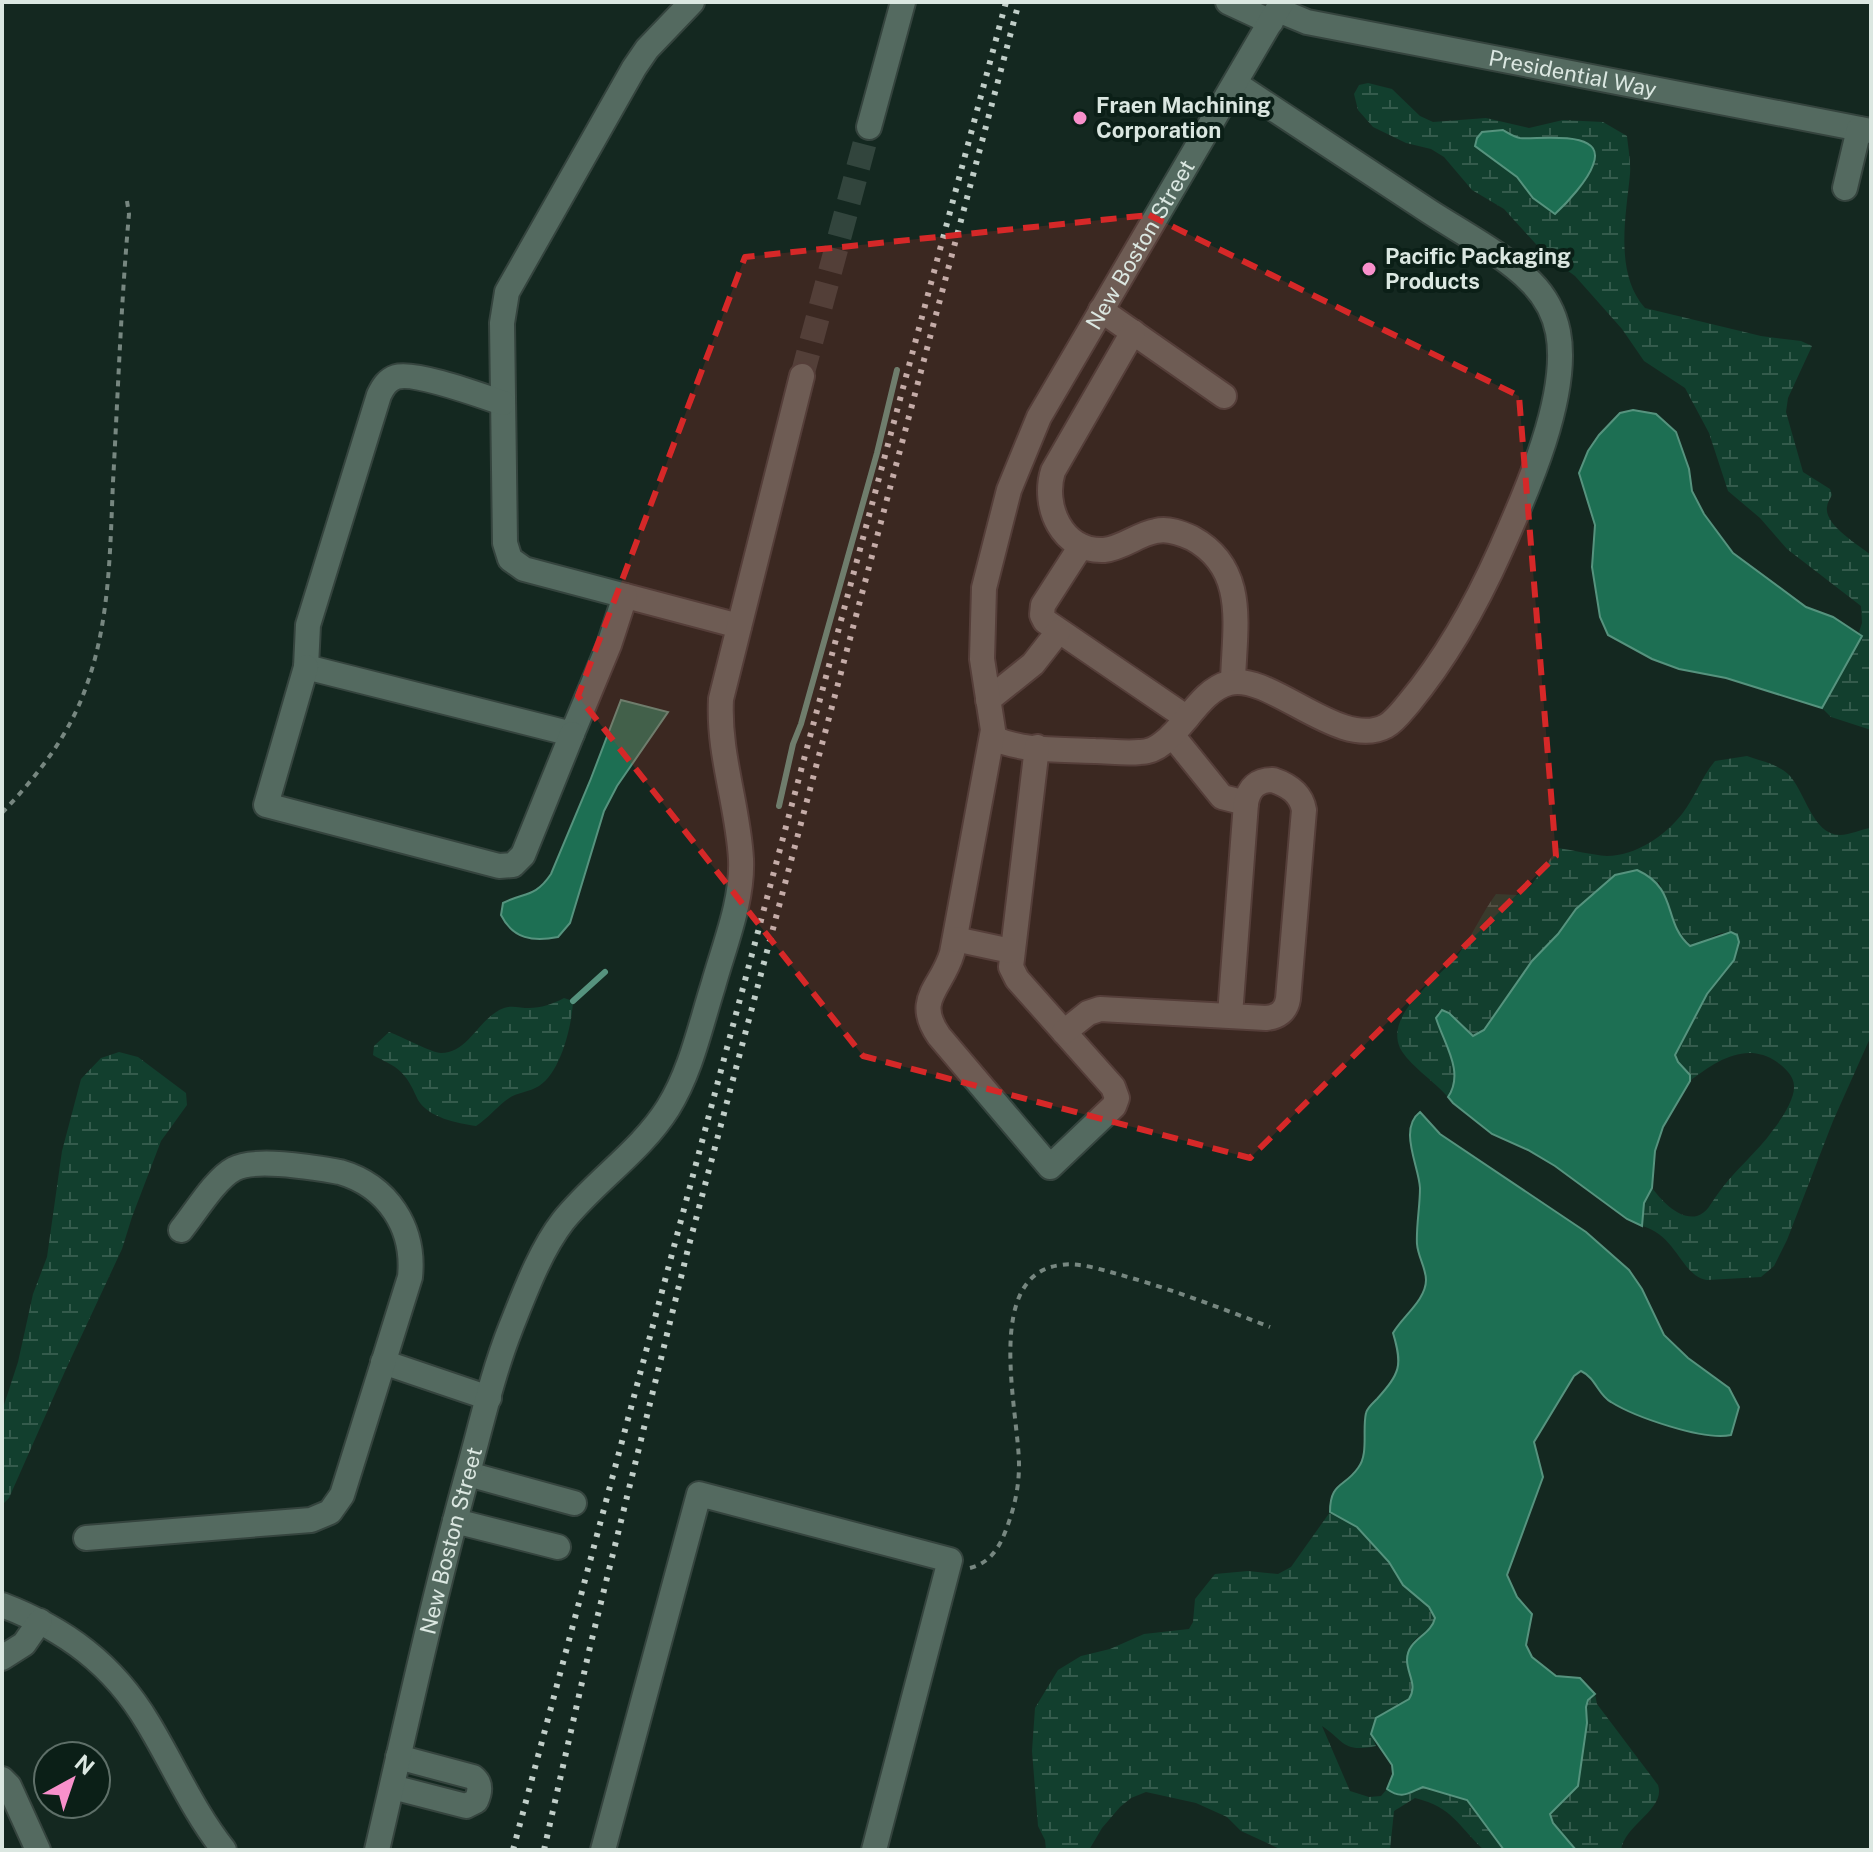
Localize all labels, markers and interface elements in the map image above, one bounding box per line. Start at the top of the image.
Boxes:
street label: Presidential Way [1486,44,1659,102]
place label: Fraen Machining Corporation [1096,92,1271,143]
marker: Fraen Machining Corporation [1071,109,1089,127]
street label: New Boston Street [1080,155,1200,334]
place label: Pacific Packaging Products [1385,243,1571,294]
marker: Pacific Packaging Products [1360,260,1378,278]
street label: New Boston Street [414,1444,487,1637]
north arrow [32,1740,112,1820]
text: N [70,1749,100,1780]

